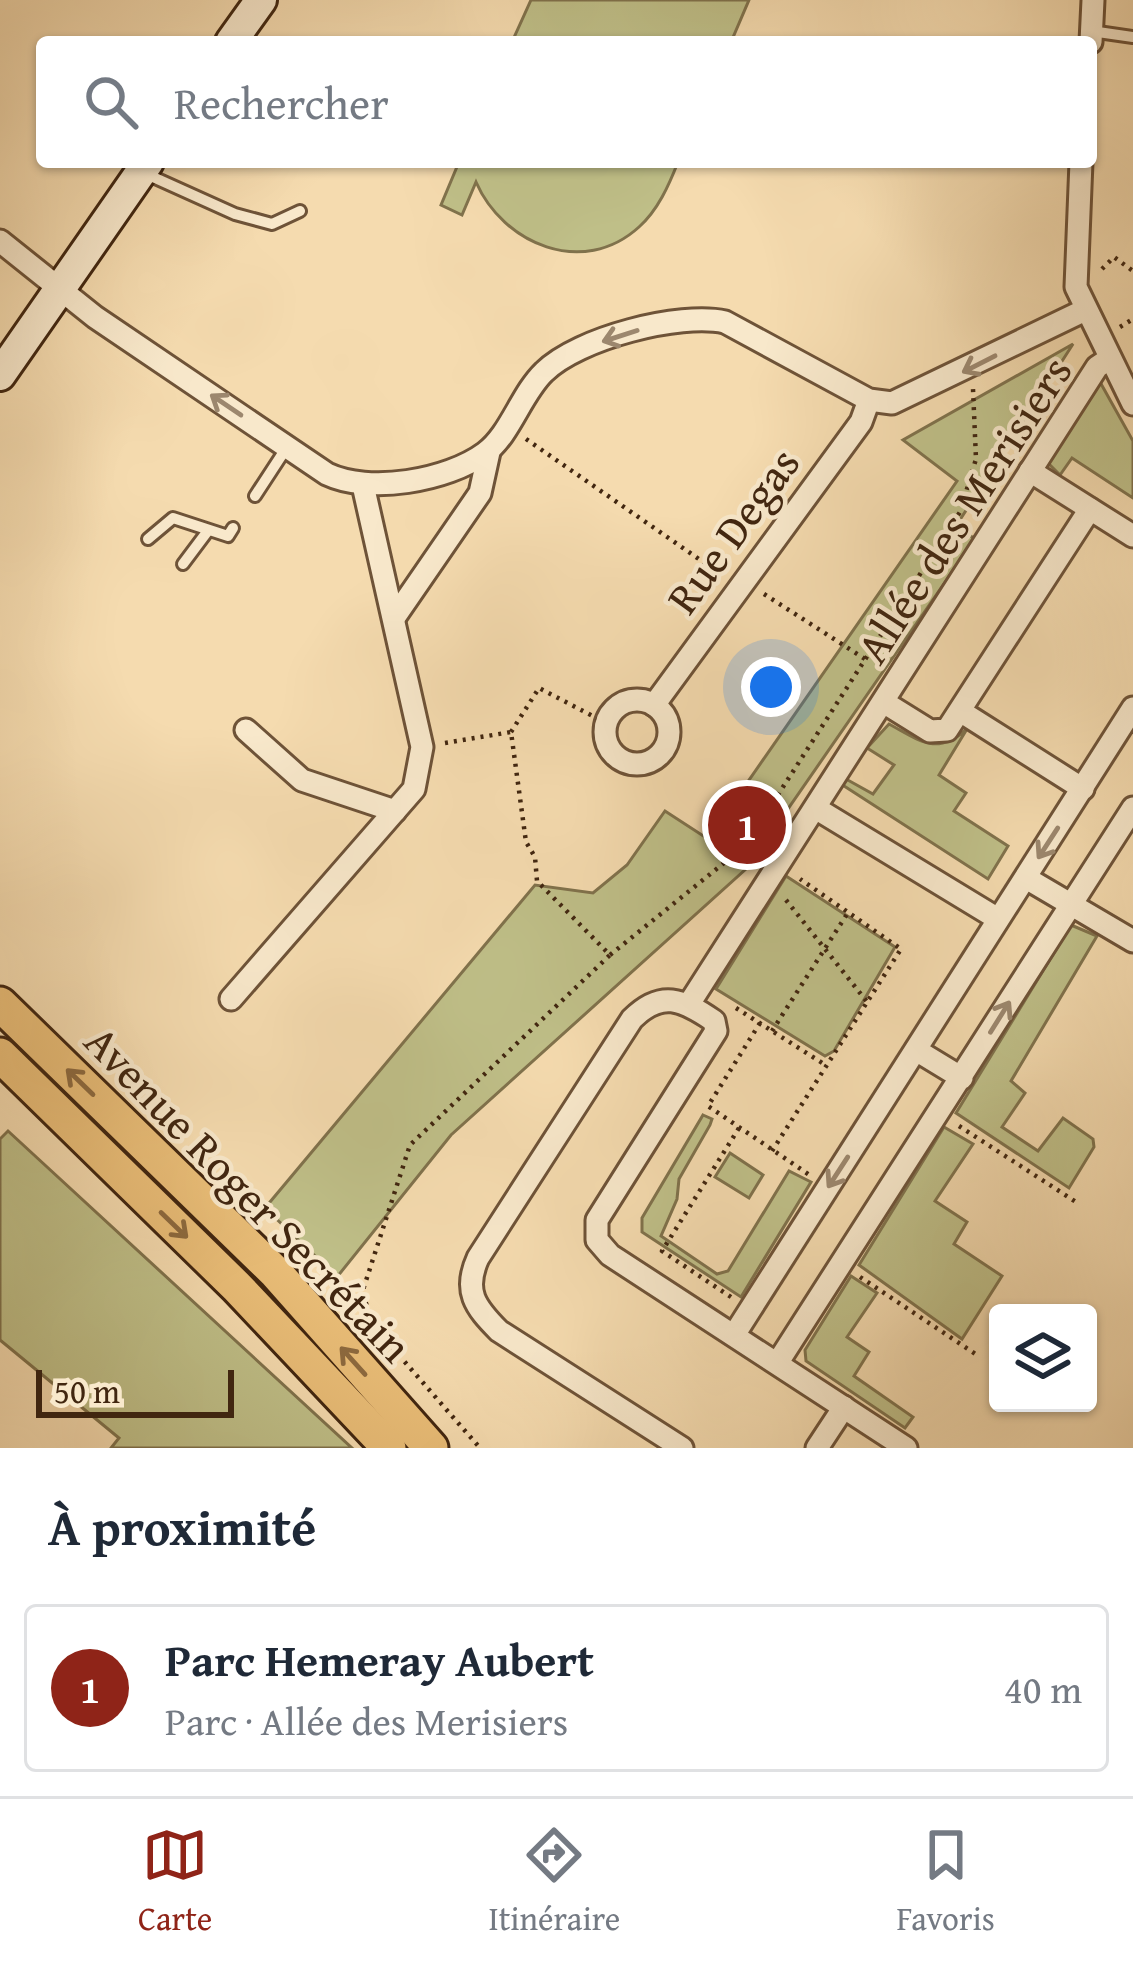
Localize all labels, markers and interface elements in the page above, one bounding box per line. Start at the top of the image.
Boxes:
search box [36,36,1097,168]
icon: search [78,69,144,135]
text: Rechercher [174,70,389,135]
one-way arrow [602,326,640,348]
street label: Allée des Merisiers [839,343,1087,675]
one-way arrow [962,353,997,376]
one-way arrow [209,393,243,418]
street label: Rue Degas [649,434,815,626]
your location [741,657,801,717]
pin: 1 [708,780,786,870]
one-way arrow [1036,825,1060,859]
one-way arrow [988,1000,1012,1034]
street label: Avenue Roger Secrétain [70,1010,428,1376]
one-way arrow [66,1069,95,1097]
one-way arrow [826,1154,851,1188]
one-way arrow [159,1210,188,1238]
map controls [989,1304,1097,1412]
button: layers [989,1304,1097,1412]
one-way arrow [340,1346,367,1376]
scale bar [36,1364,234,1417]
text: 50 m [54,1367,120,1415]
text: À proximité [48,1489,316,1564]
text: Parc Hemeray Aubert [165,1627,594,1692]
text: 1 [80,1660,100,1717]
text: 40 m [1004,1660,1082,1717]
text: Parc · Allée des Merisiers [165,1692,568,1749]
tab: Carte [138,1822,212,1942]
tab: Itinéraire [488,1822,620,1942]
tab: Favoris [896,1822,995,1942]

